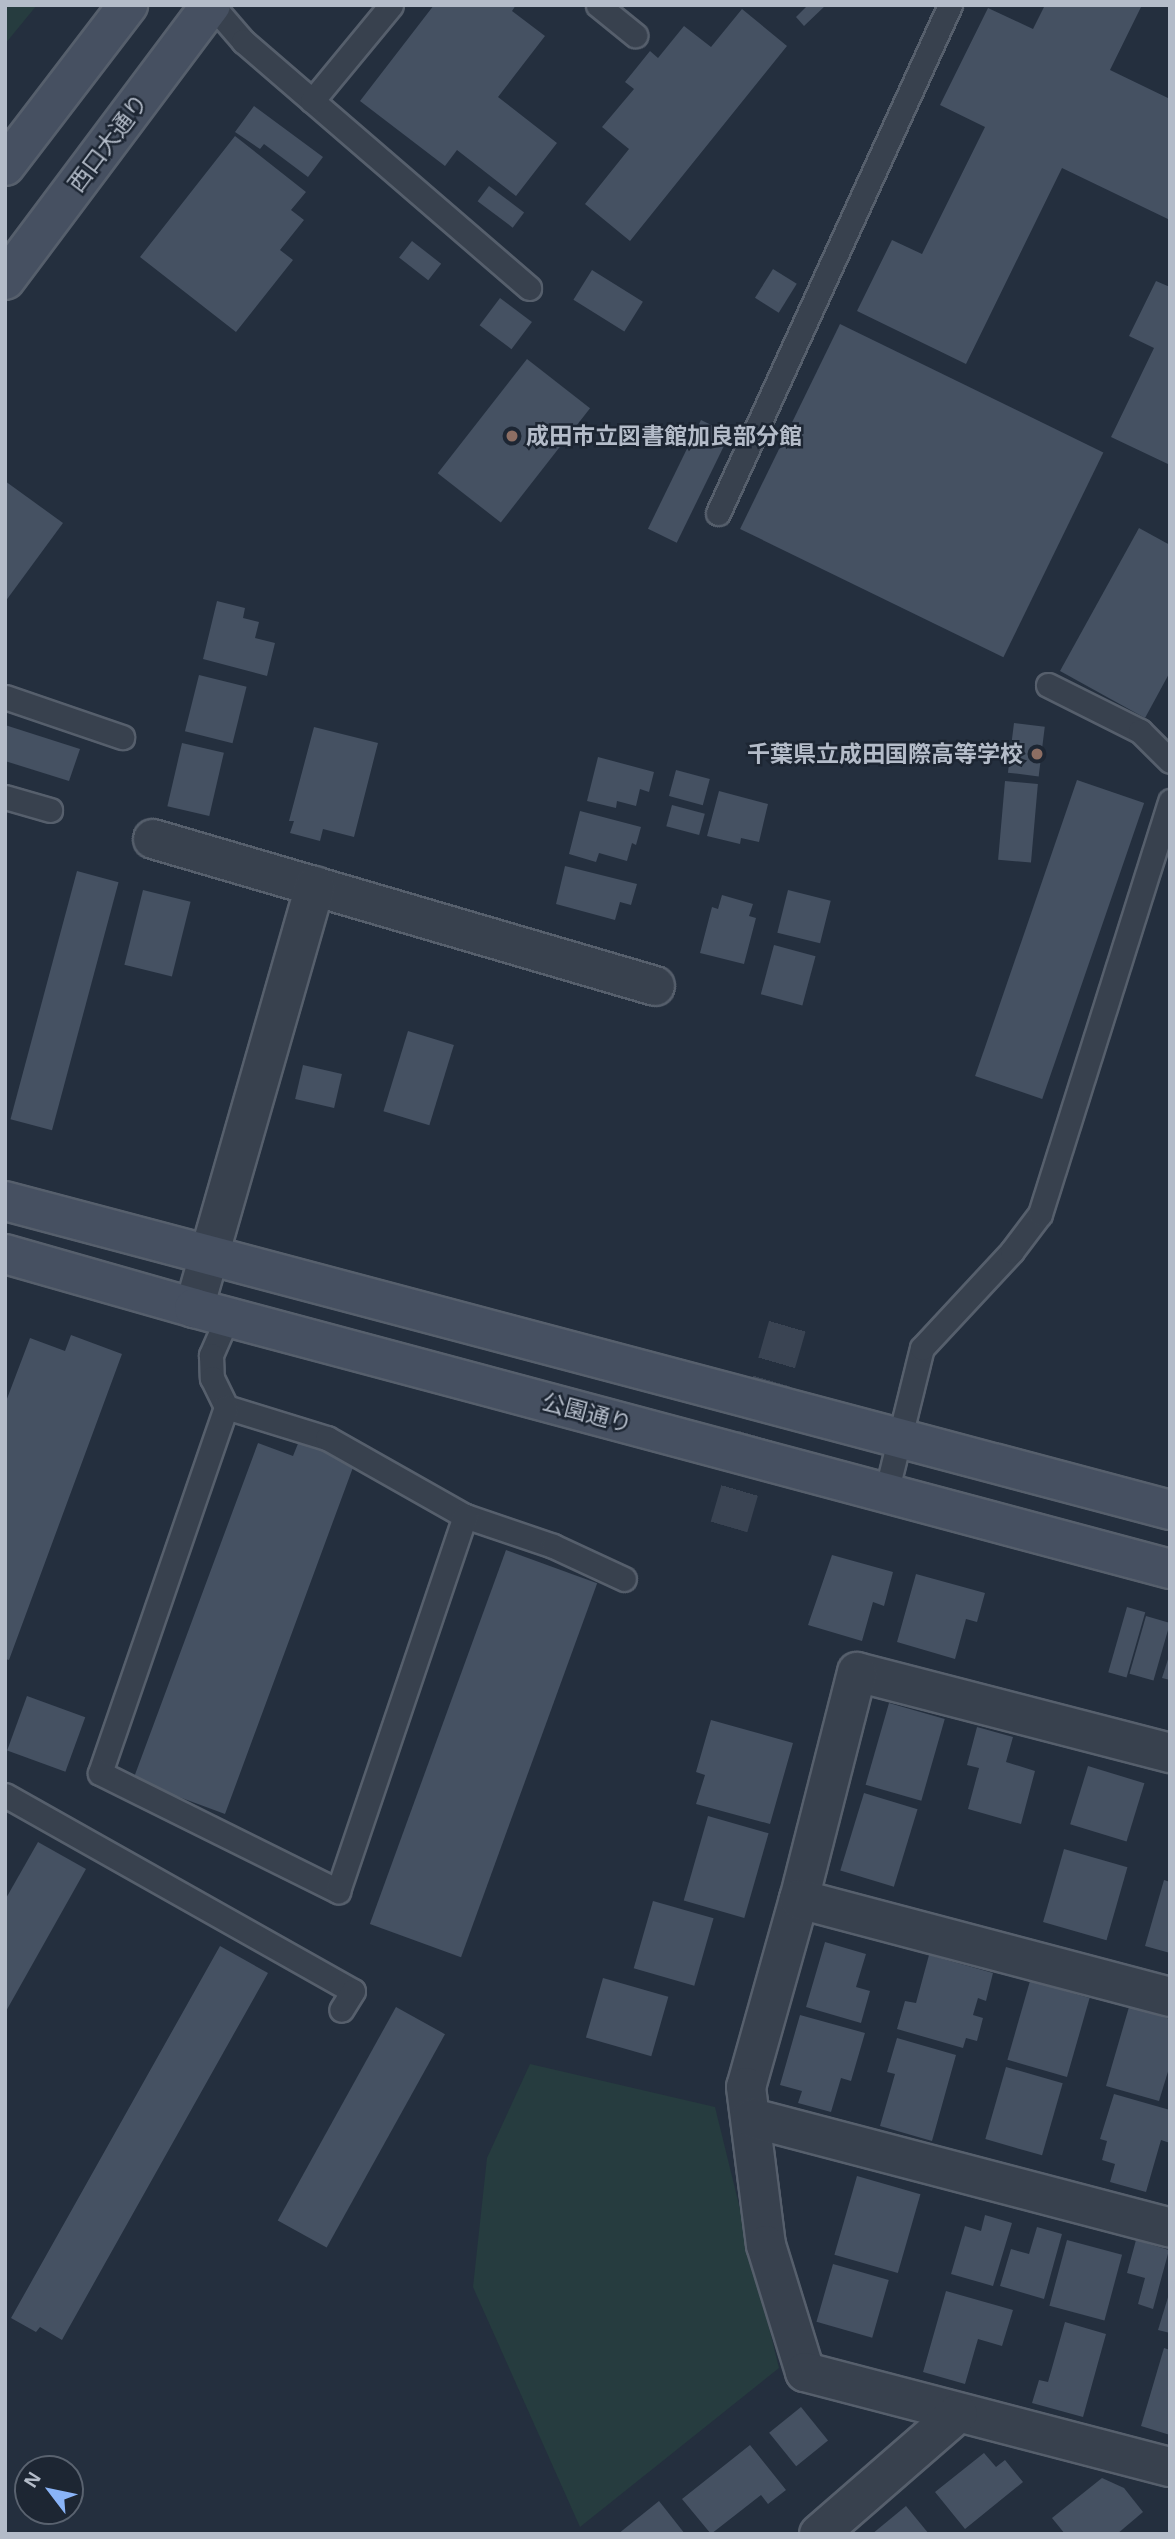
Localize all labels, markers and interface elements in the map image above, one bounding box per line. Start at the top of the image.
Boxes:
street label: 西口大通り [62,89,154,197]
place label: 成田市立図書館加良部分館 [526,422,802,450]
marker: 成田市立図書館加良部分館 [504,428,520,444]
place label: 千葉県立成田国際高等学校 [747,740,1023,768]
marker: 千葉県立成田国際高等学校 [1029,746,1045,762]
street label: 公園通り [539,1388,635,1438]
north arrow [14,2455,84,2525]
text: N [20,2468,45,2491]

